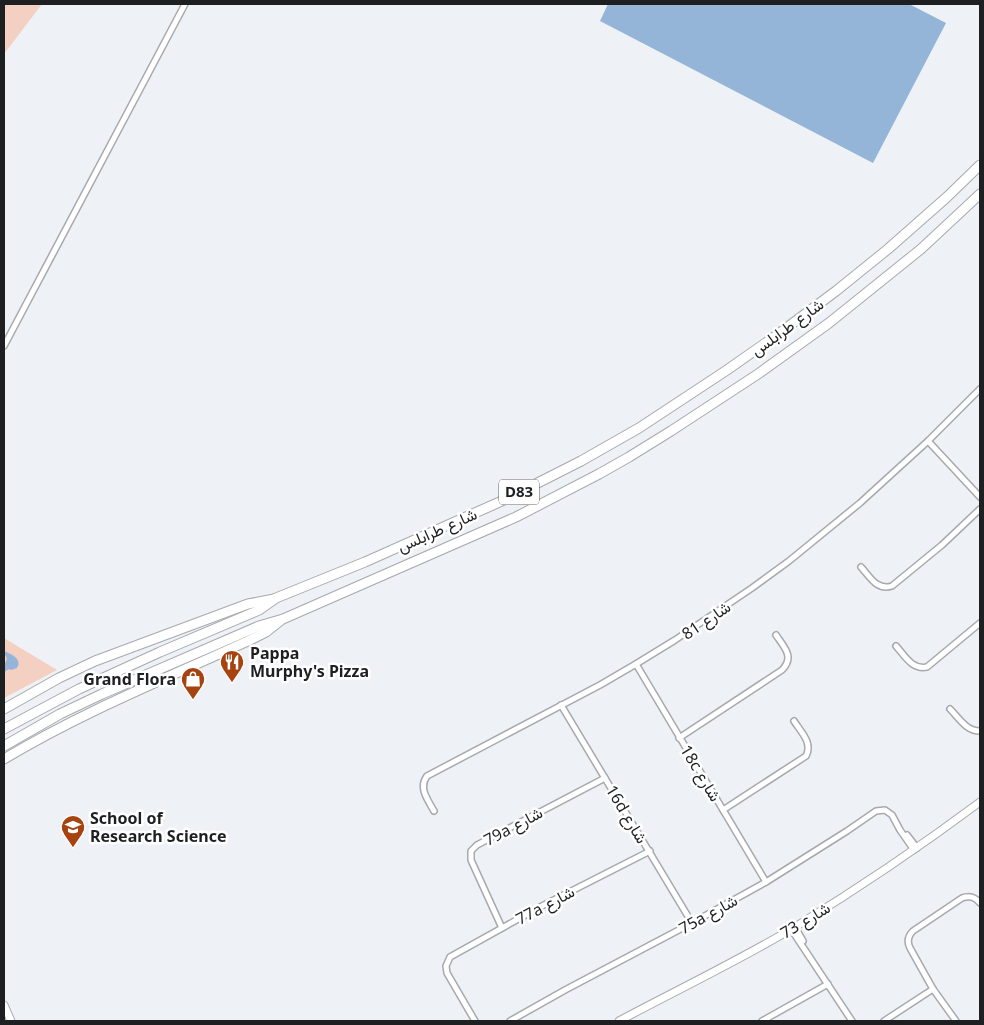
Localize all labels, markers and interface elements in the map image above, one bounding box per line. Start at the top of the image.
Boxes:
street label: شارع طرابلس [746,293,828,362]
road number: D83 [499,480,539,504]
street label: شارع طرابلس [394,503,481,558]
street label: شارع 81 [677,596,735,645]
place label: Pappa Murphy's Pizza [250,642,369,682]
restaurant icon: Pappa Murphy's Pizza [219,649,245,683]
shop icon: Grand Flora [180,666,206,700]
place label: Grand Flora [83,668,176,690]
street label: 18c شارع [675,741,726,806]
street label: 16d شارع [600,781,653,848]
street label: 79a شارع [480,801,547,852]
place label: School of Research Science [90,807,226,847]
school or university icon: School of Research Science [60,814,86,848]
street label: 77a شارع [512,880,579,931]
street label: 75a شارع [675,889,742,940]
street label: شارع 73 [776,896,835,944]

